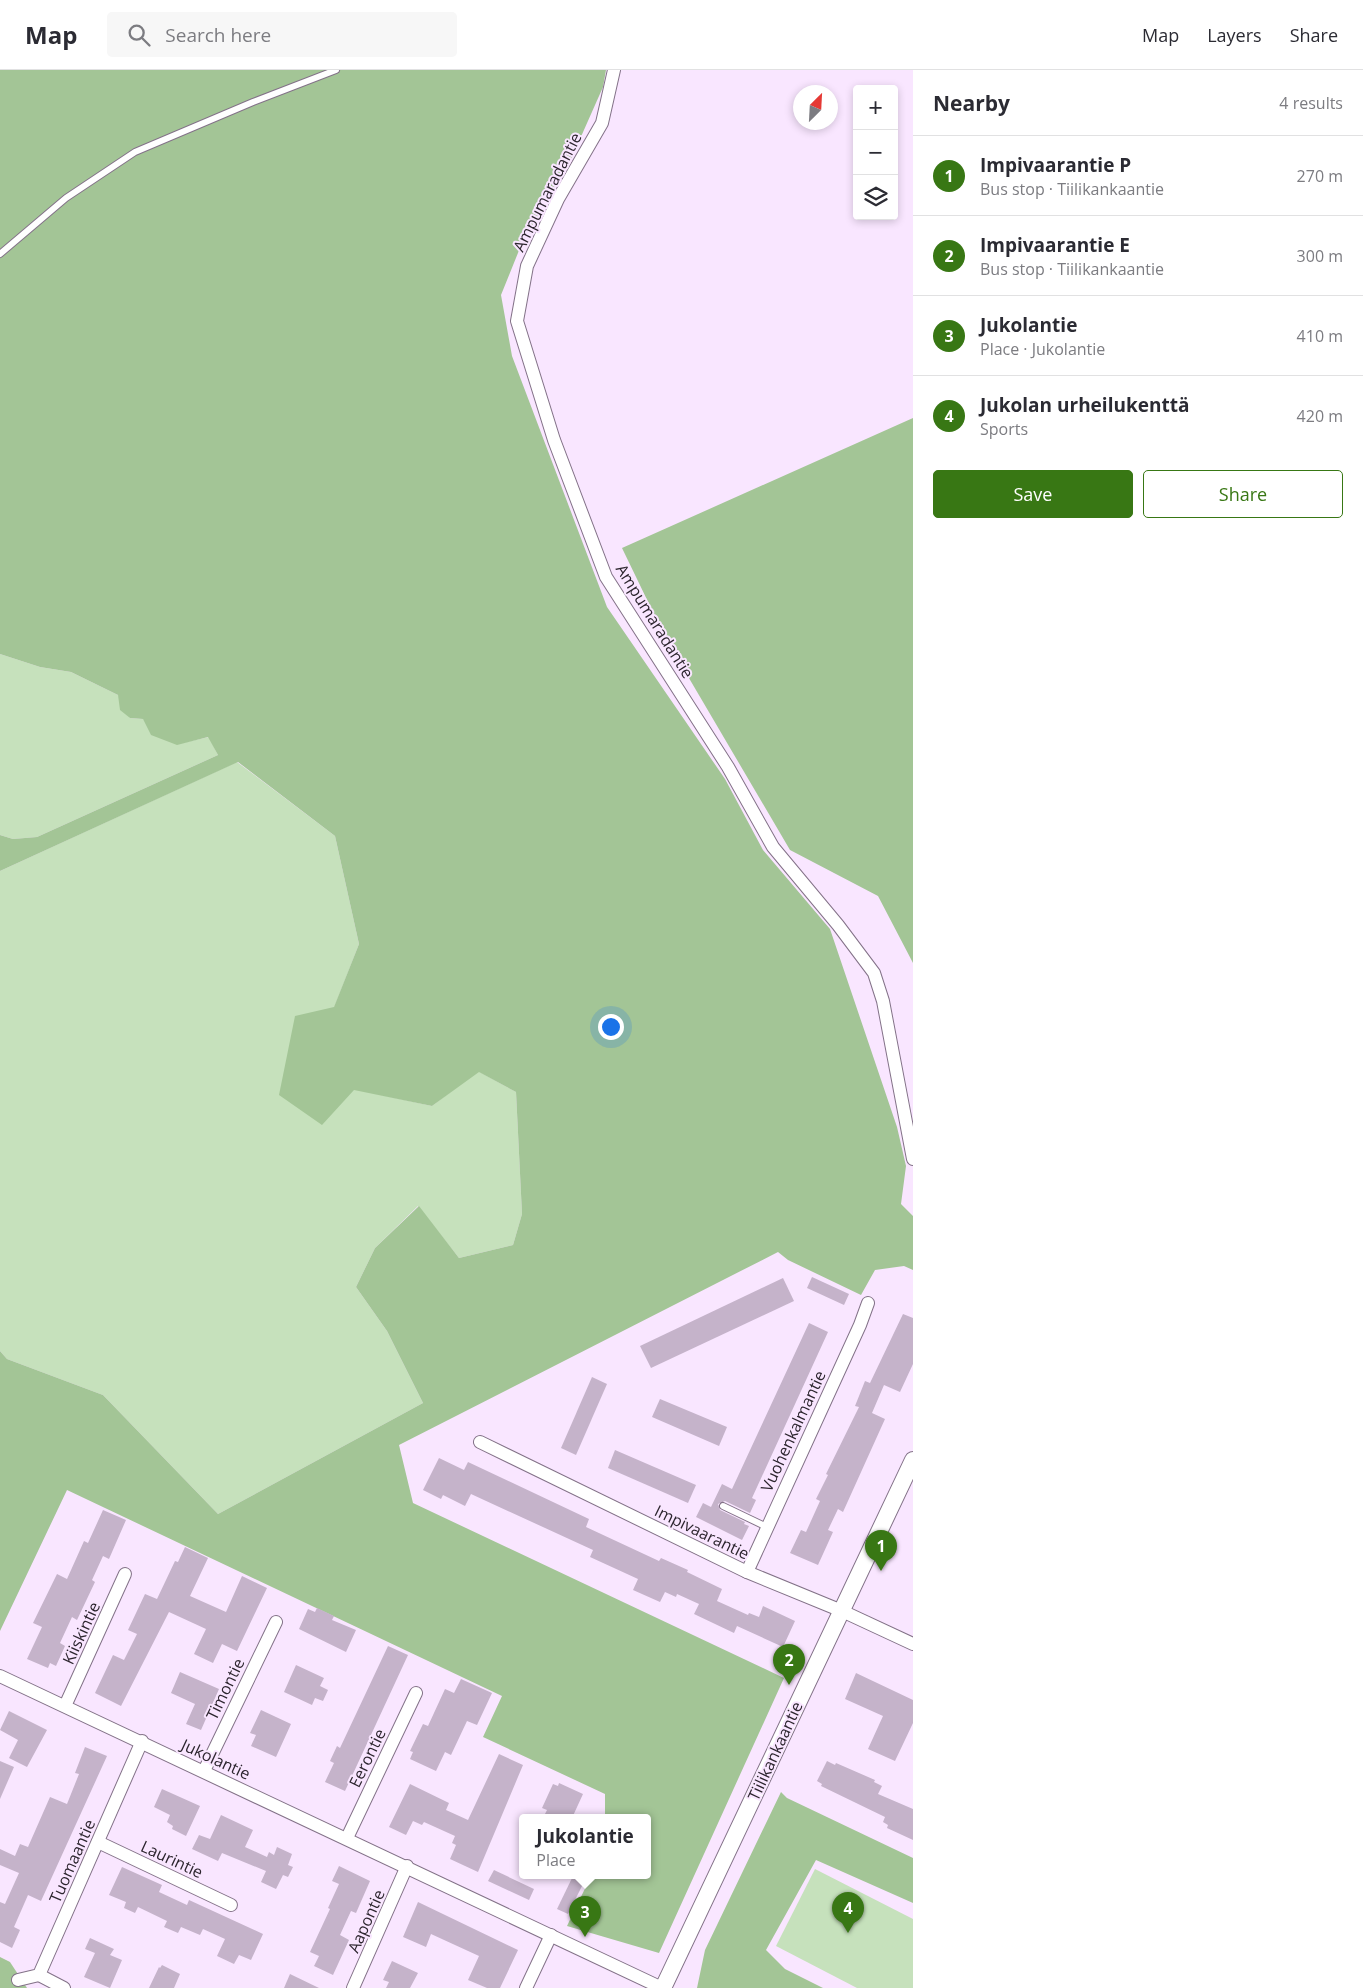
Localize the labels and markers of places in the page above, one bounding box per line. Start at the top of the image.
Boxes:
pin: 1 [865,1530,897,1571]
pin: 2 [773,1644,805,1685]
pin: 4 [832,1892,864,1933]
pin: 3 [569,1896,601,1937]

